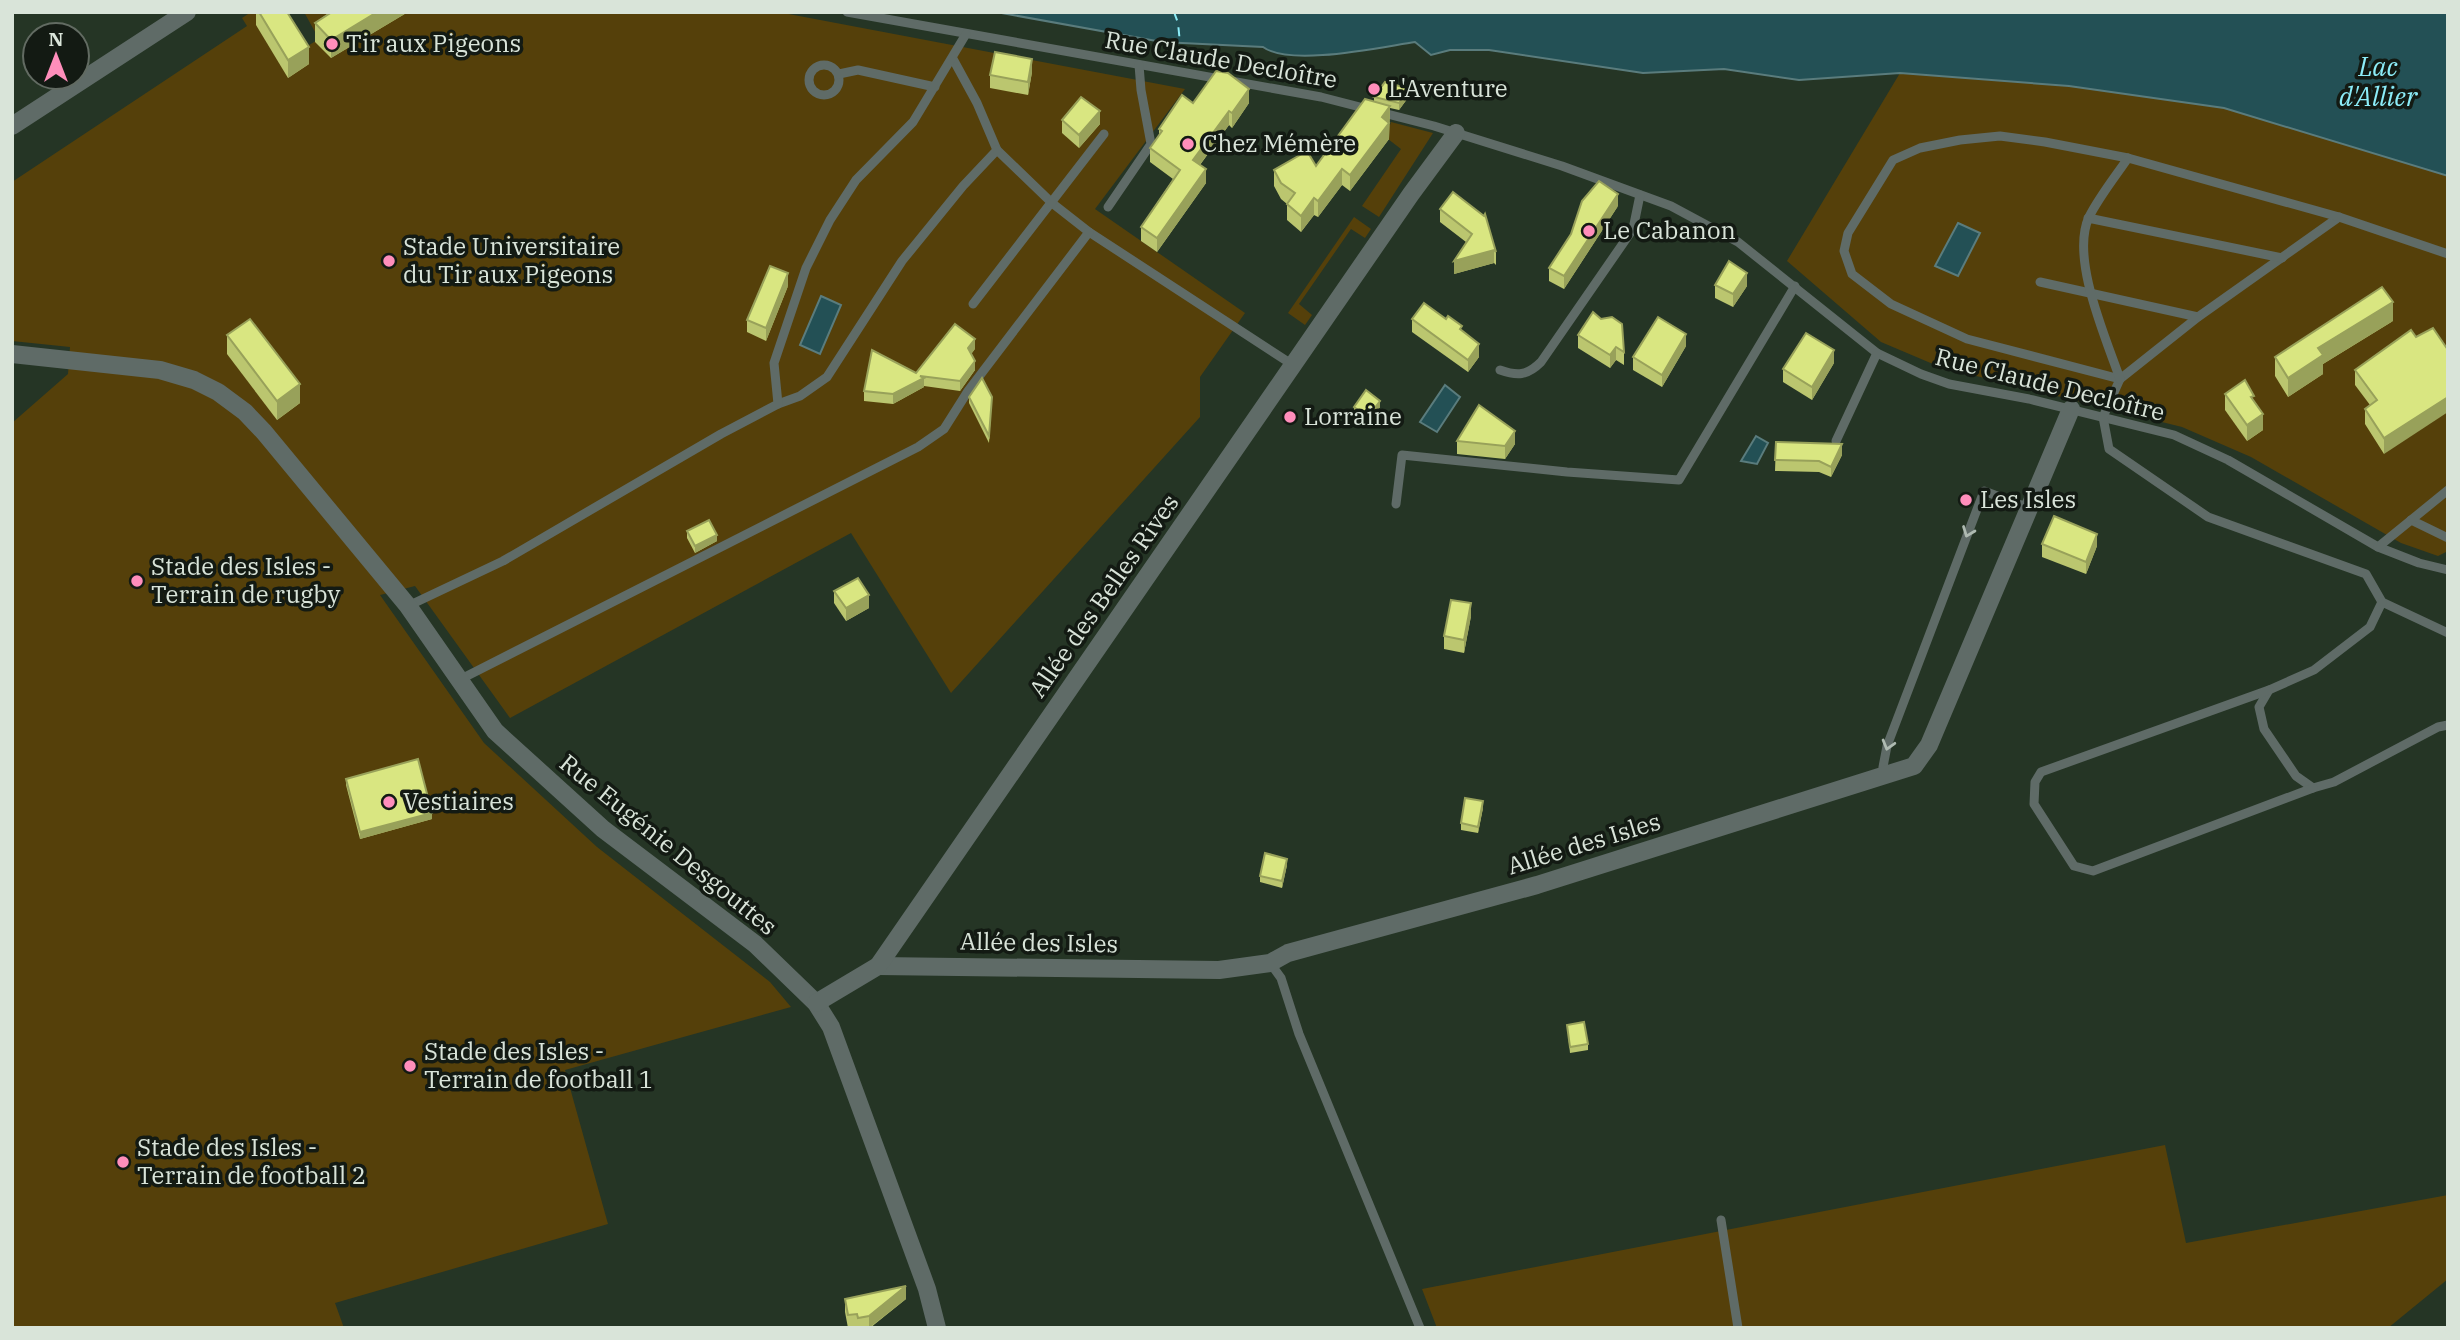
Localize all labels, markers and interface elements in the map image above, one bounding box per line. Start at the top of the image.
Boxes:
north arrow [21,21,91,91]
street label: Rue Claude Decloître [1102,23,1340,95]
text: N [48,27,64,51]
place label: Tir aux Pigeons [346,27,521,59]
marker: Tir aux Pigeons [324,36,340,52]
water label: Lac d'Allier [2339,49,2418,113]
place label: L'Aventure [1388,72,1508,104]
marker: L'Aventure [1366,81,1382,97]
place label: Chez Mémère [1202,127,1356,159]
marker: Chez Mémère [1180,136,1196,152]
place label: Le Cabanon [1603,214,1736,246]
marker: Le Cabanon [1581,223,1597,239]
place label: Stade Universitaire du Tir aux Pigeons [403,230,620,290]
marker: Stade Universitaire du Tir aux Pigeons [381,253,397,269]
street label: Rue Claude Decloître [1932,340,2168,428]
place label: Lorraine [1304,400,1402,432]
marker: Lorraine [1282,409,1298,425]
place label: Les Isles [1980,483,2076,515]
street label: Allée des Belles Rives [1021,488,1185,703]
marker: Les Isles [1958,492,1974,508]
one-way arrow [1963,526,1977,538]
place label: Stade des Isles - Terrain de rugby [151,550,341,610]
marker: Stade des Isles - Terrain de rugby [129,573,145,589]
one-way arrow [1882,739,1896,751]
street label: Rue Eugénie Desgouttes [553,747,784,942]
place label: Vestiaires [403,785,514,817]
marker: Vestiaires [381,794,397,810]
street label: Allée des Isles [1503,805,1664,882]
street label: Allée des Isles [960,925,1119,959]
place label: Stade des Isles - Terrain de football 1 [424,1035,653,1095]
marker: Stade des Isles - Terrain de football 1 [402,1058,418,1074]
place label: Stade des Isles - Terrain de football 2 [137,1131,366,1191]
marker: Stade des Isles - Terrain de football 2 [115,1154,131,1170]

